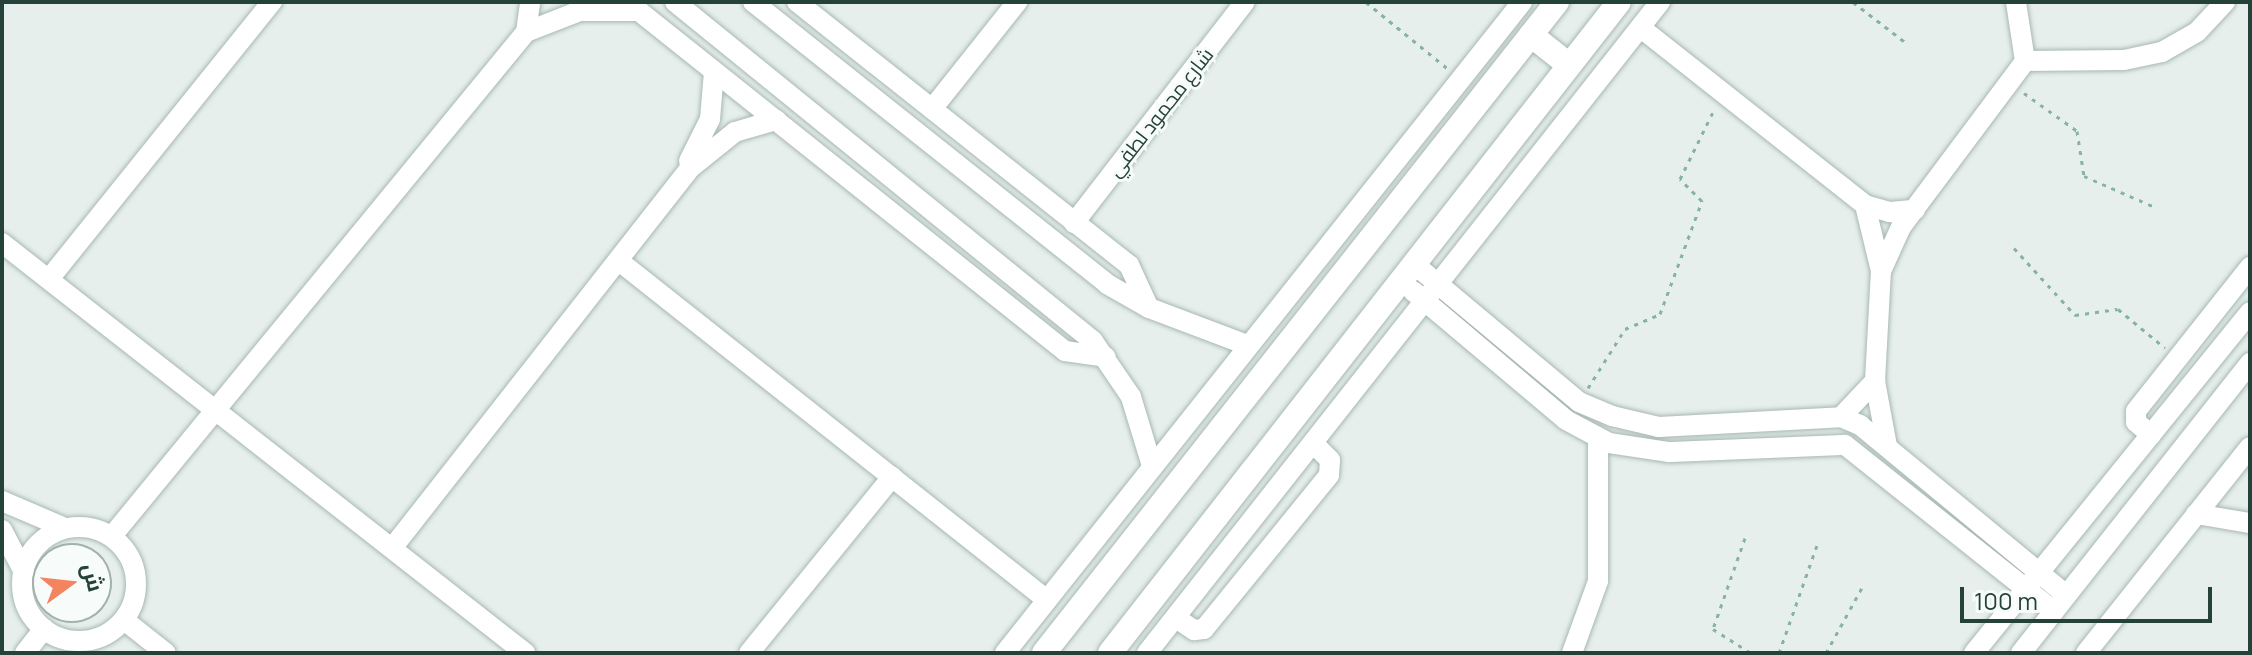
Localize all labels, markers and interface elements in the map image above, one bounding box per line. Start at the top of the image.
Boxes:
street label: شارع محمود لطفي [1102,43,1218,181]
north arrow [32,543,112,623]
text: ش [75,560,111,595]
scale bar [1964,571,2216,621]
text: 100 m [1974,584,2038,617]

